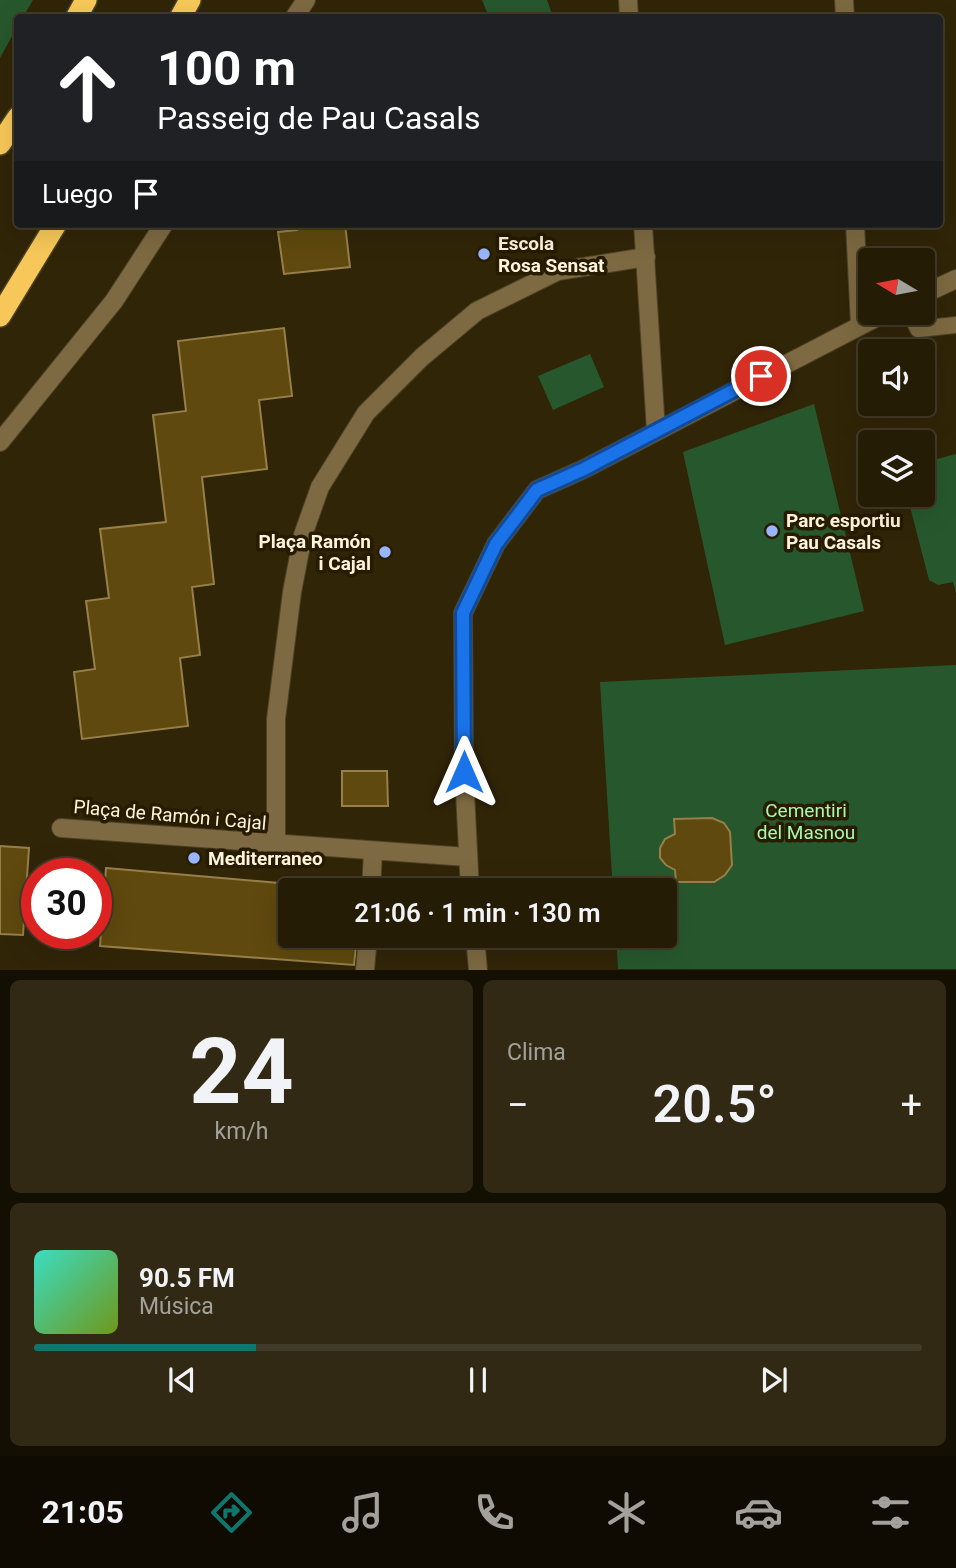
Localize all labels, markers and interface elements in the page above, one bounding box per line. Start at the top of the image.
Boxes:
text: 100 m [157,40,296,97]
icon: ahead [42,42,133,133]
text: Passeig de Pau Casals [157,99,481,137]
icon: arrive [127,175,165,213]
text: Luego [42,179,113,209]
place label: Escola Rosa Sensat [498,232,605,277]
marker: Escola Rosa Sensat [476,246,492,262]
north arrow [858,248,934,326]
map controls [858,248,935,507]
button: sound [858,339,935,416]
pin [731,346,791,406]
icon: arrive [742,357,780,395]
button: layers [858,430,935,507]
place label: Parc esportiu Pau Casals [786,509,901,554]
marker: Parc esportiu Pau Casals [764,523,780,539]
place label: Plaça Ramón i Cajal [259,530,371,575]
marker: Plaça Ramón i Cajal [377,544,393,560]
position arrow [427,735,501,809]
street label: Plaça de Ramón i Cajal [72,795,268,835]
park label: Cementiri del Masnou [757,799,855,844]
place label: Mediterraneo [208,847,323,870]
marker: Mediterraneo [186,850,202,866]
speed limit sign: 30 [21,858,112,949]
text: 21:06 · 1 min · 130 m [354,898,601,928]
text: 24 [189,1019,294,1125]
text: Clima [507,1039,566,1066]
text: 20.5° [653,1074,777,1135]
text: − [507,1083,529,1127]
text: + [900,1083,922,1127]
text: km/h [215,1118,269,1145]
text: 90.5 FM [139,1263,235,1293]
text: Música [139,1293,214,1320]
icon: previous [163,1361,201,1399]
icon: pause [459,1361,497,1399]
icon: next [755,1361,793,1399]
icon: directions [207,1488,256,1537]
icon: music [338,1488,387,1537]
icon: phone [470,1488,519,1537]
icon: climate [602,1488,651,1537]
icon: car [734,1488,783,1537]
icon: filters [866,1488,915,1537]
text: 21:05 [41,1493,124,1531]

